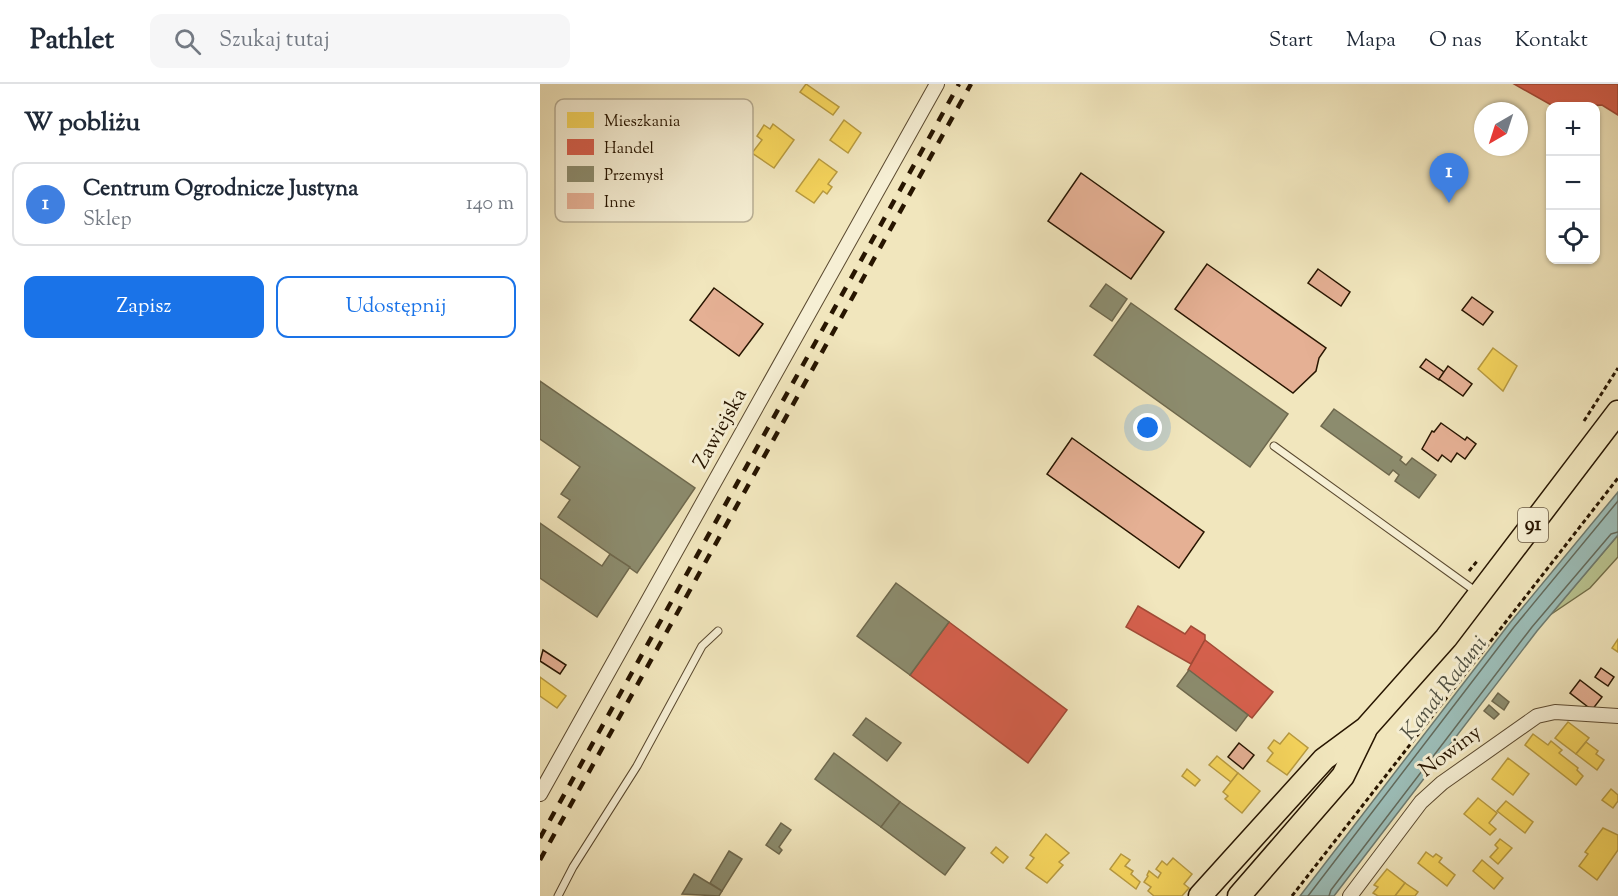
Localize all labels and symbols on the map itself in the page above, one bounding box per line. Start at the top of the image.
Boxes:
legend [555,99,753,222]
north arrow [1474,102,1528,156]
text: Mieszkania [604,111,681,134]
text: Handel [604,138,655,161]
pin: 1 [1430,154,1468,203]
text: Przemysł [604,165,664,188]
text: Inne [604,192,635,215]
street label: Zawiejska [687,383,756,475]
your location [1133,413,1162,442]
road number: 91 [1518,508,1548,542]
water label: Kanał Raduni [1394,630,1496,748]
street label: Nowiny [1414,718,1489,785]

